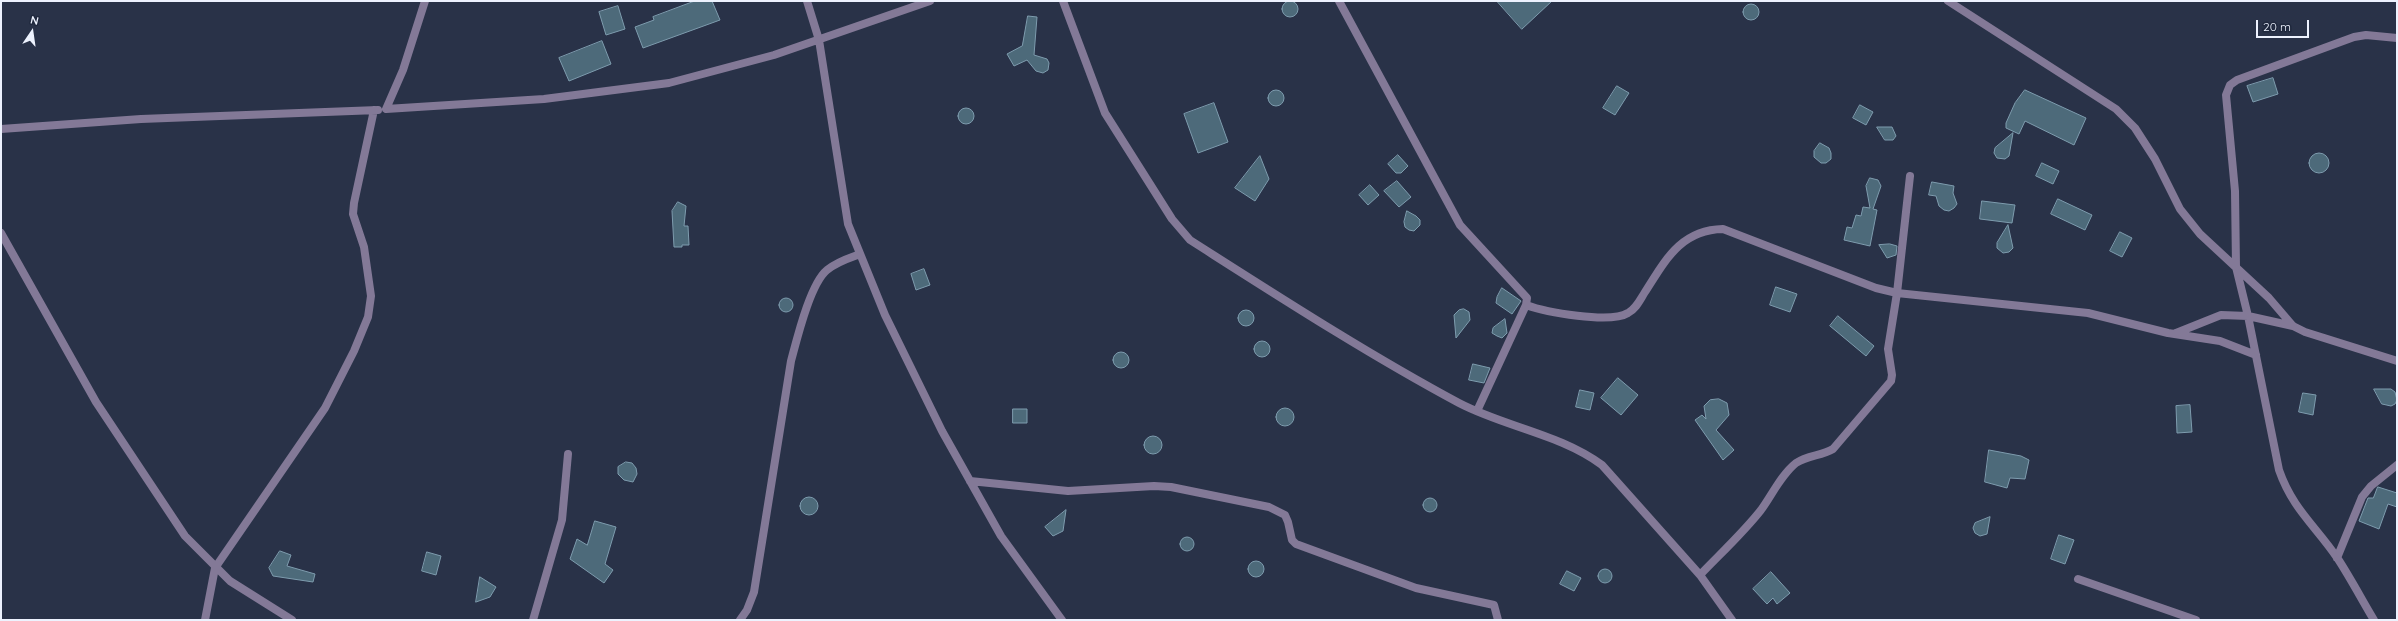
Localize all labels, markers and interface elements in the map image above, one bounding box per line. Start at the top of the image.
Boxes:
north arrow [12,12,52,52]
scale bar [2258,12,2311,38]
text: N [29,13,40,28]
text: 20 m [2263,19,2291,34]

